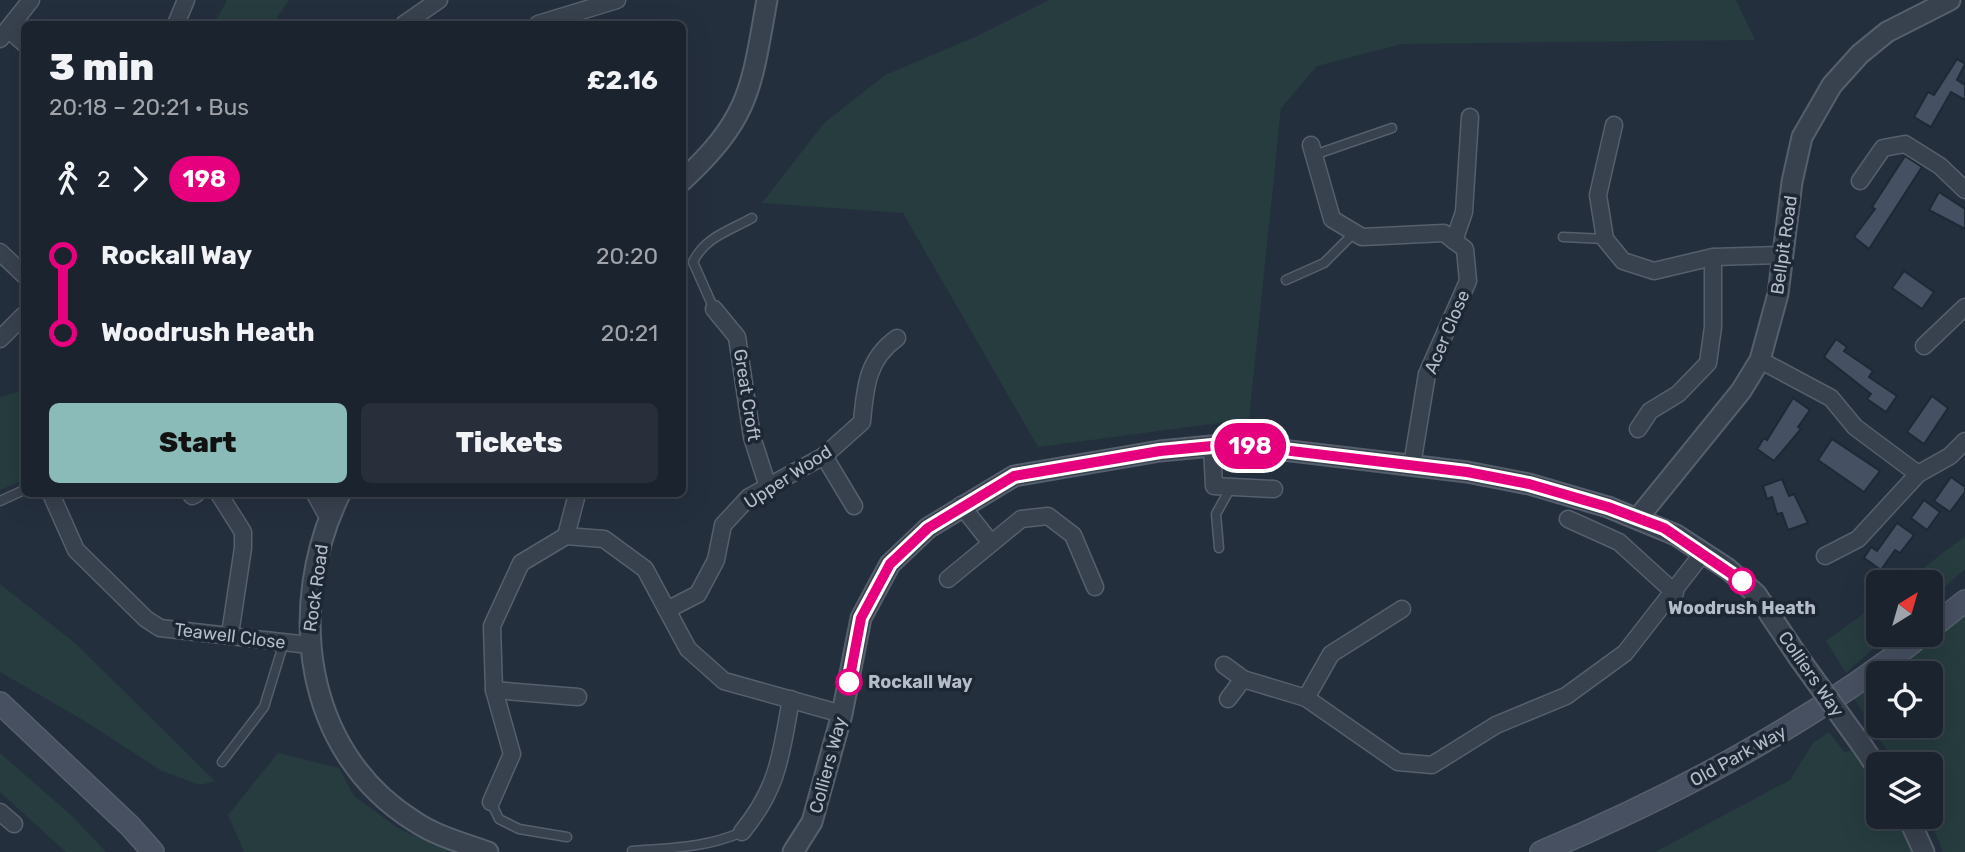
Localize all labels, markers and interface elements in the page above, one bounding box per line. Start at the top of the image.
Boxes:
text: 3 min [49,44,154,90]
text: £2.16 [587,65,658,96]
text: 20:18 – 20:21 · Bus [49,93,249,121]
icon: walk [49,160,87,198]
icon: forward [121,160,159,198]
text: 2 [97,165,111,193]
text: 198 [183,165,226,193]
street label: Bellpit Road [1766,194,1802,296]
text: Rockall Way [101,240,252,271]
text: 20:20 [596,242,658,270]
street label: Acer Close [1420,287,1474,377]
text: Woodrush Heath [101,317,315,348]
text: 20:21 [601,319,658,347]
street label: Great Croft [729,347,765,443]
button: Start [49,403,347,483]
button: Tickets [361,403,658,483]
line badge: 198 [1210,423,1290,469]
text: 198 [1228,432,1272,460]
street label: Upper Wood [740,441,836,513]
street label: Rock Road [299,543,333,633]
marker: Woodrush Heath [1729,568,1755,594]
north arrow [1866,570,1942,648]
map controls [1866,570,1943,829]
place label: Woodrush Heath [1668,597,1816,619]
street label: Teawell Close [173,618,287,654]
street label: Colliers Way [1774,627,1849,721]
button: locate [1866,661,1943,738]
marker: Rockall Way [836,669,862,695]
place label: Rockall Way [868,671,973,693]
street label: Colliers Way [805,714,851,816]
street label: Old Park Way [1686,720,1790,792]
button: layers [1866,752,1943,829]

